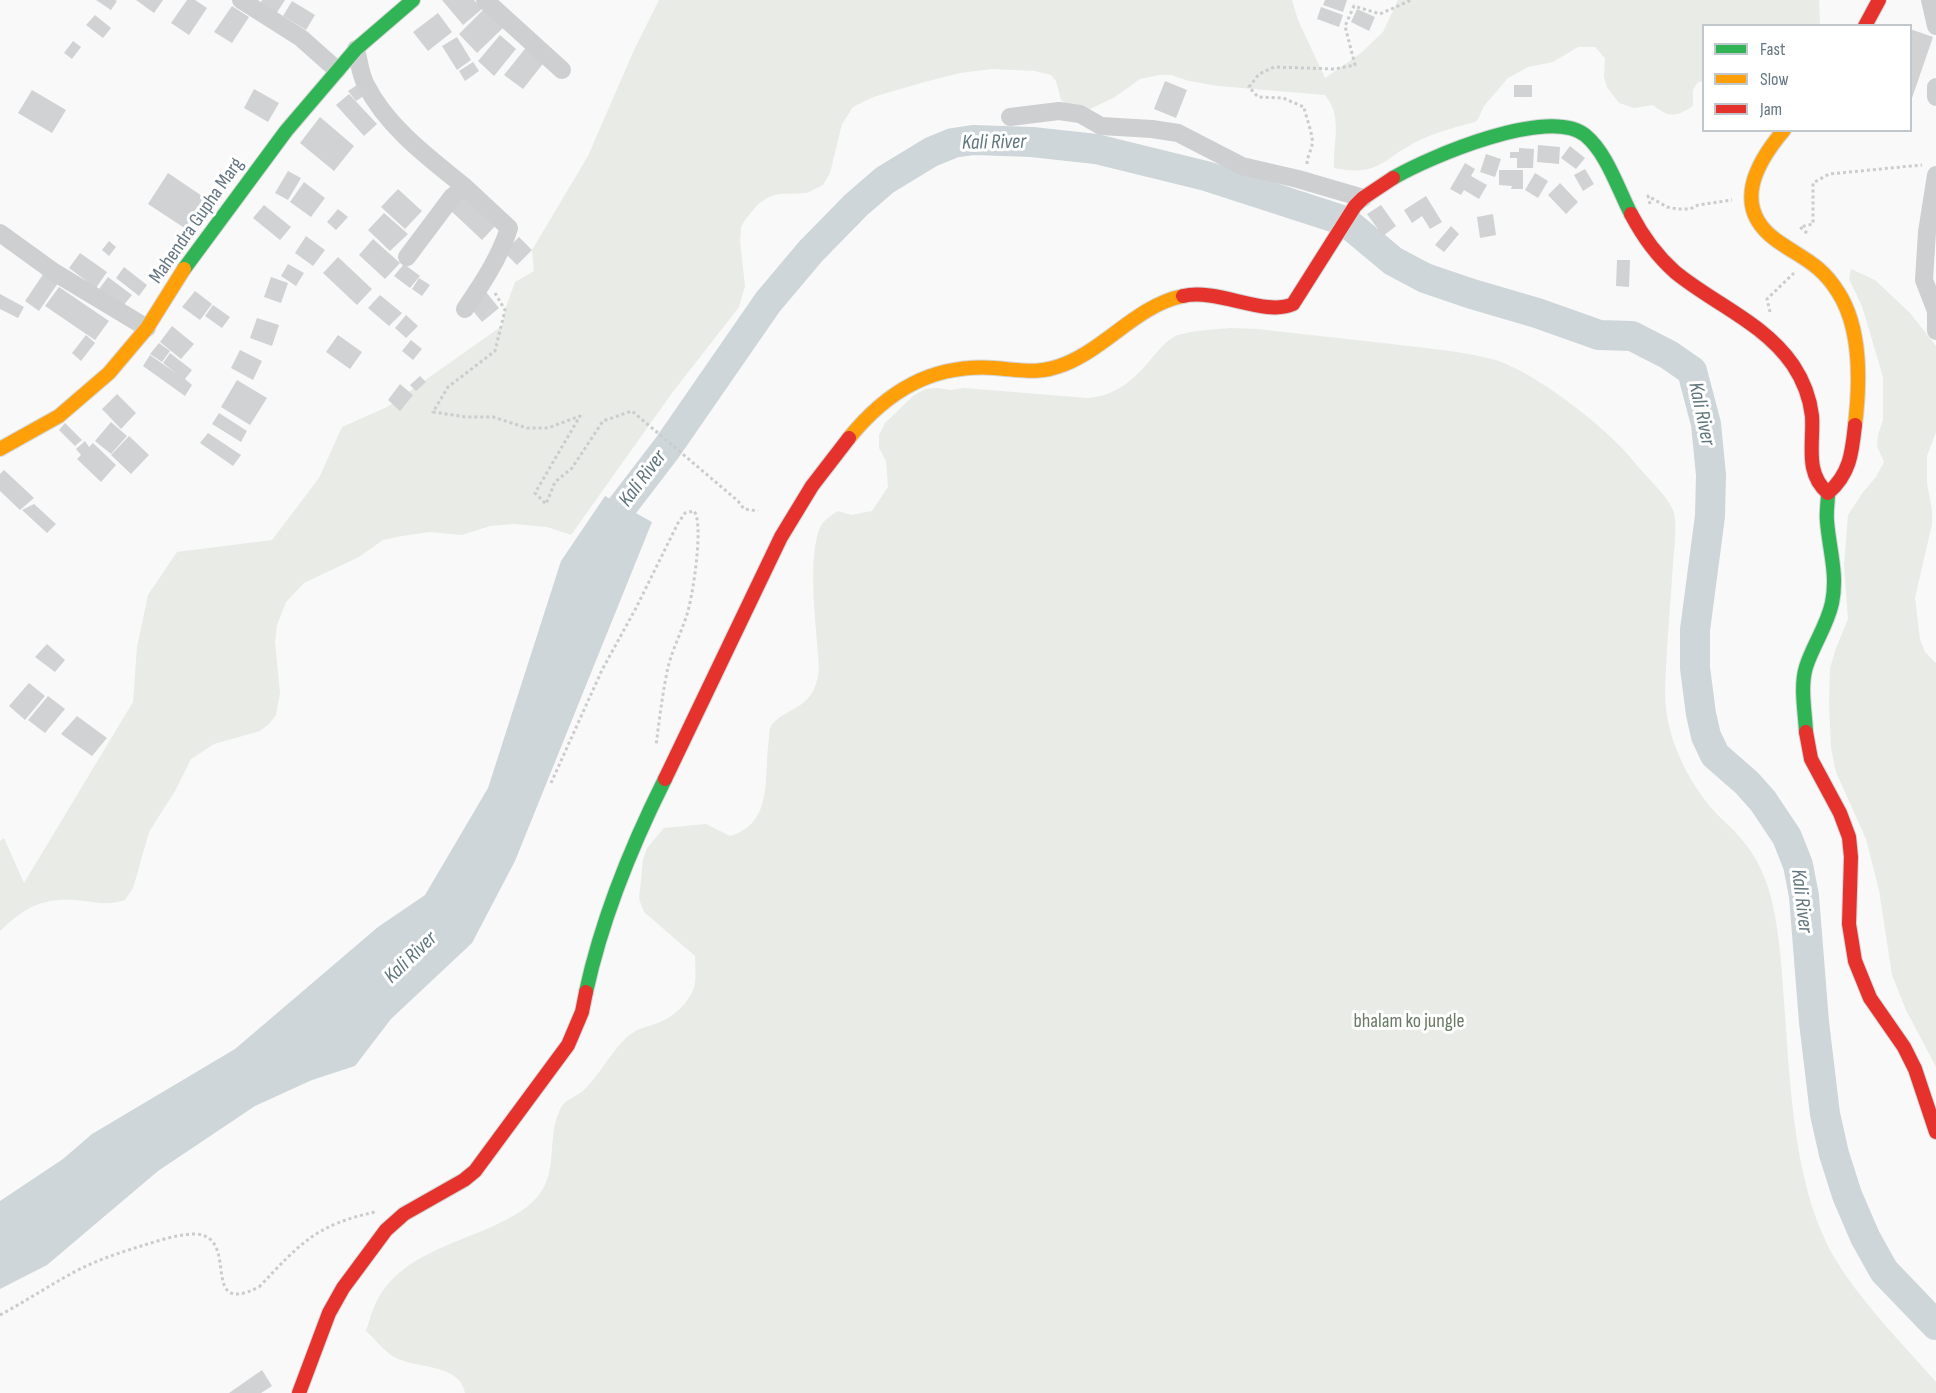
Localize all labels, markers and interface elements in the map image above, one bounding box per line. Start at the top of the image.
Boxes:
legend [1702,24,1912,132]
text: Fast [1760,39,1785,60]
text: Slow [1760,69,1789,90]
text: Jam [1760,99,1782,120]
water label: Kali River [962,130,1026,156]
street label: Mahendra Gupha Marg [145,153,249,289]
water label: Kali River [1682,380,1720,448]
water label: Kali River [614,446,672,512]
water label: Kali River [1785,868,1817,934]
water label: Kali River [379,927,443,989]
park label: bhalam ko jungle [1353,1010,1465,1034]

